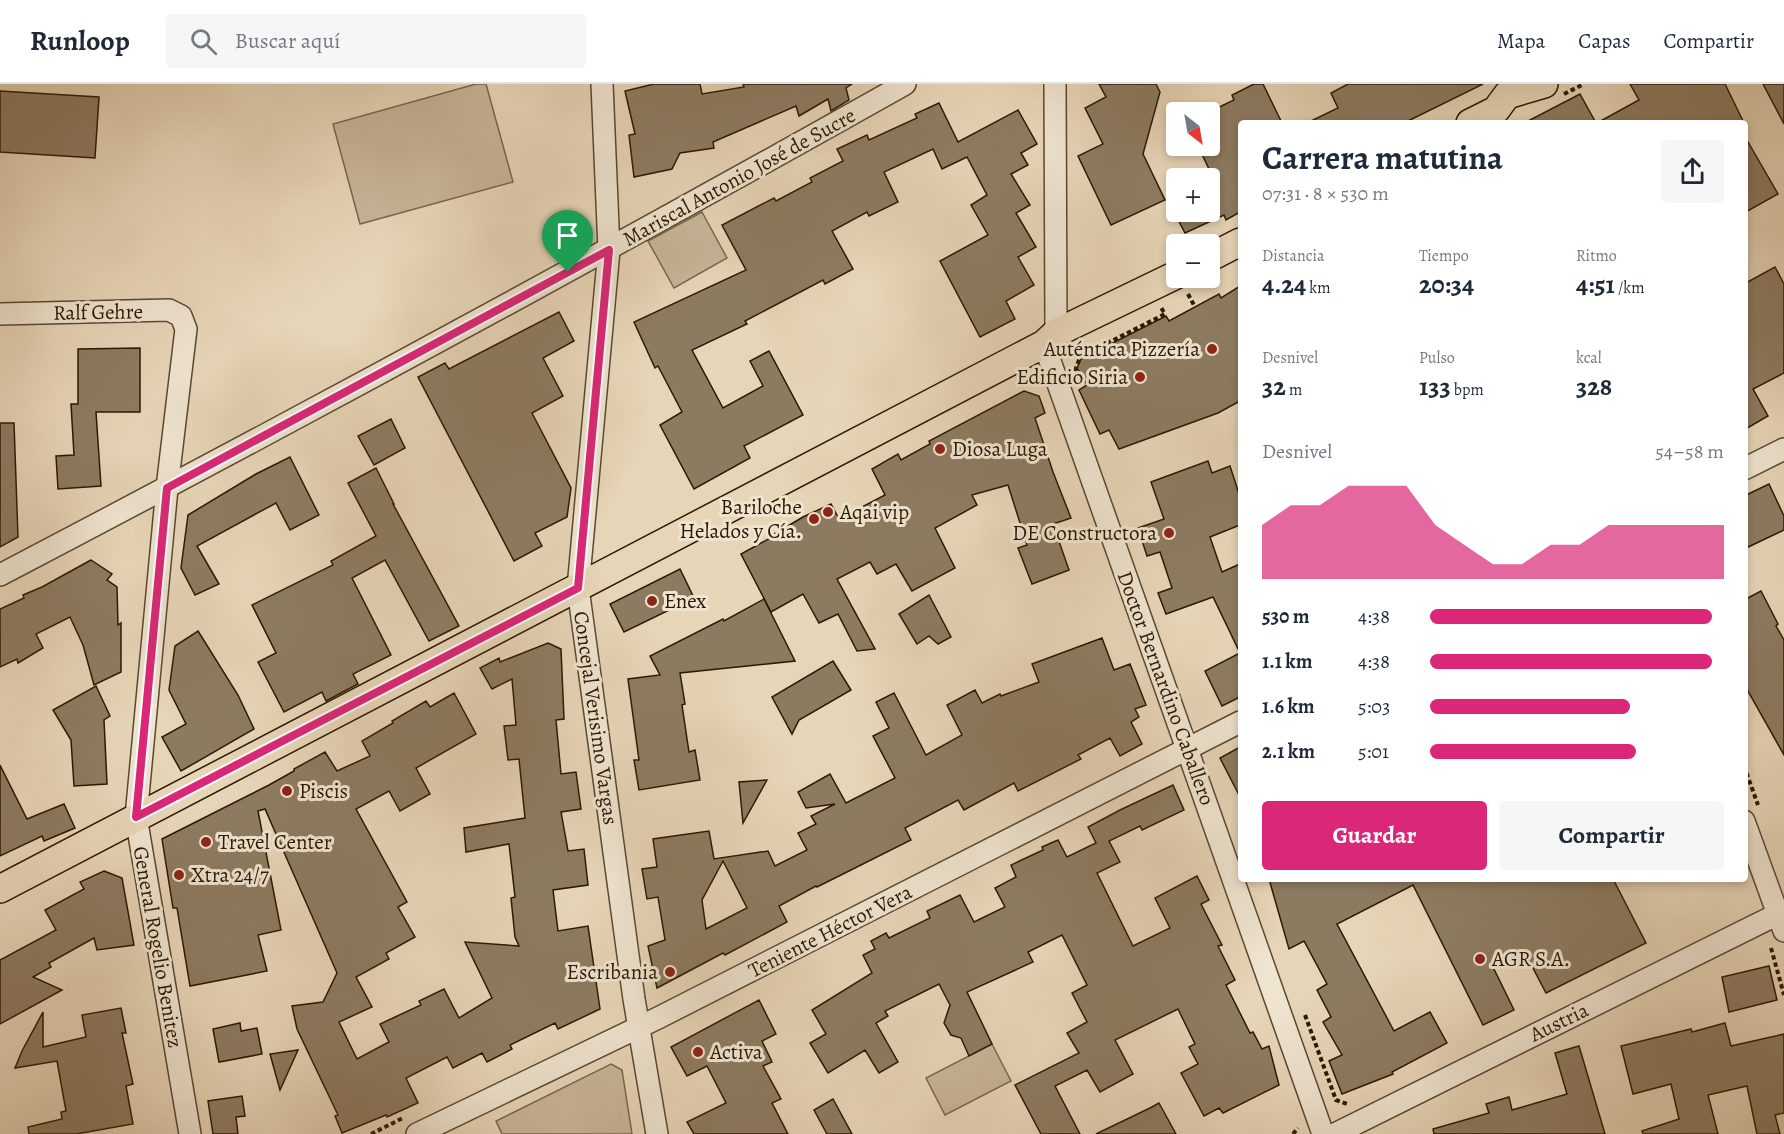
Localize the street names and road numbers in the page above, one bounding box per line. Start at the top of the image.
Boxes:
street label: Mariscal Antonio José de Sucre [618,101,860,253]
street label: Ralf Gehre [53,297,143,327]
street label: Doctor Bernardino Caballero [1111,567,1221,809]
street label: Concejal Verisimo Vargas [567,609,625,827]
street label: General Rogelio Benitez [126,844,190,1050]
street label: Teniente Héctor Vera [743,878,917,984]
street label: Austria [1524,996,1593,1049]

